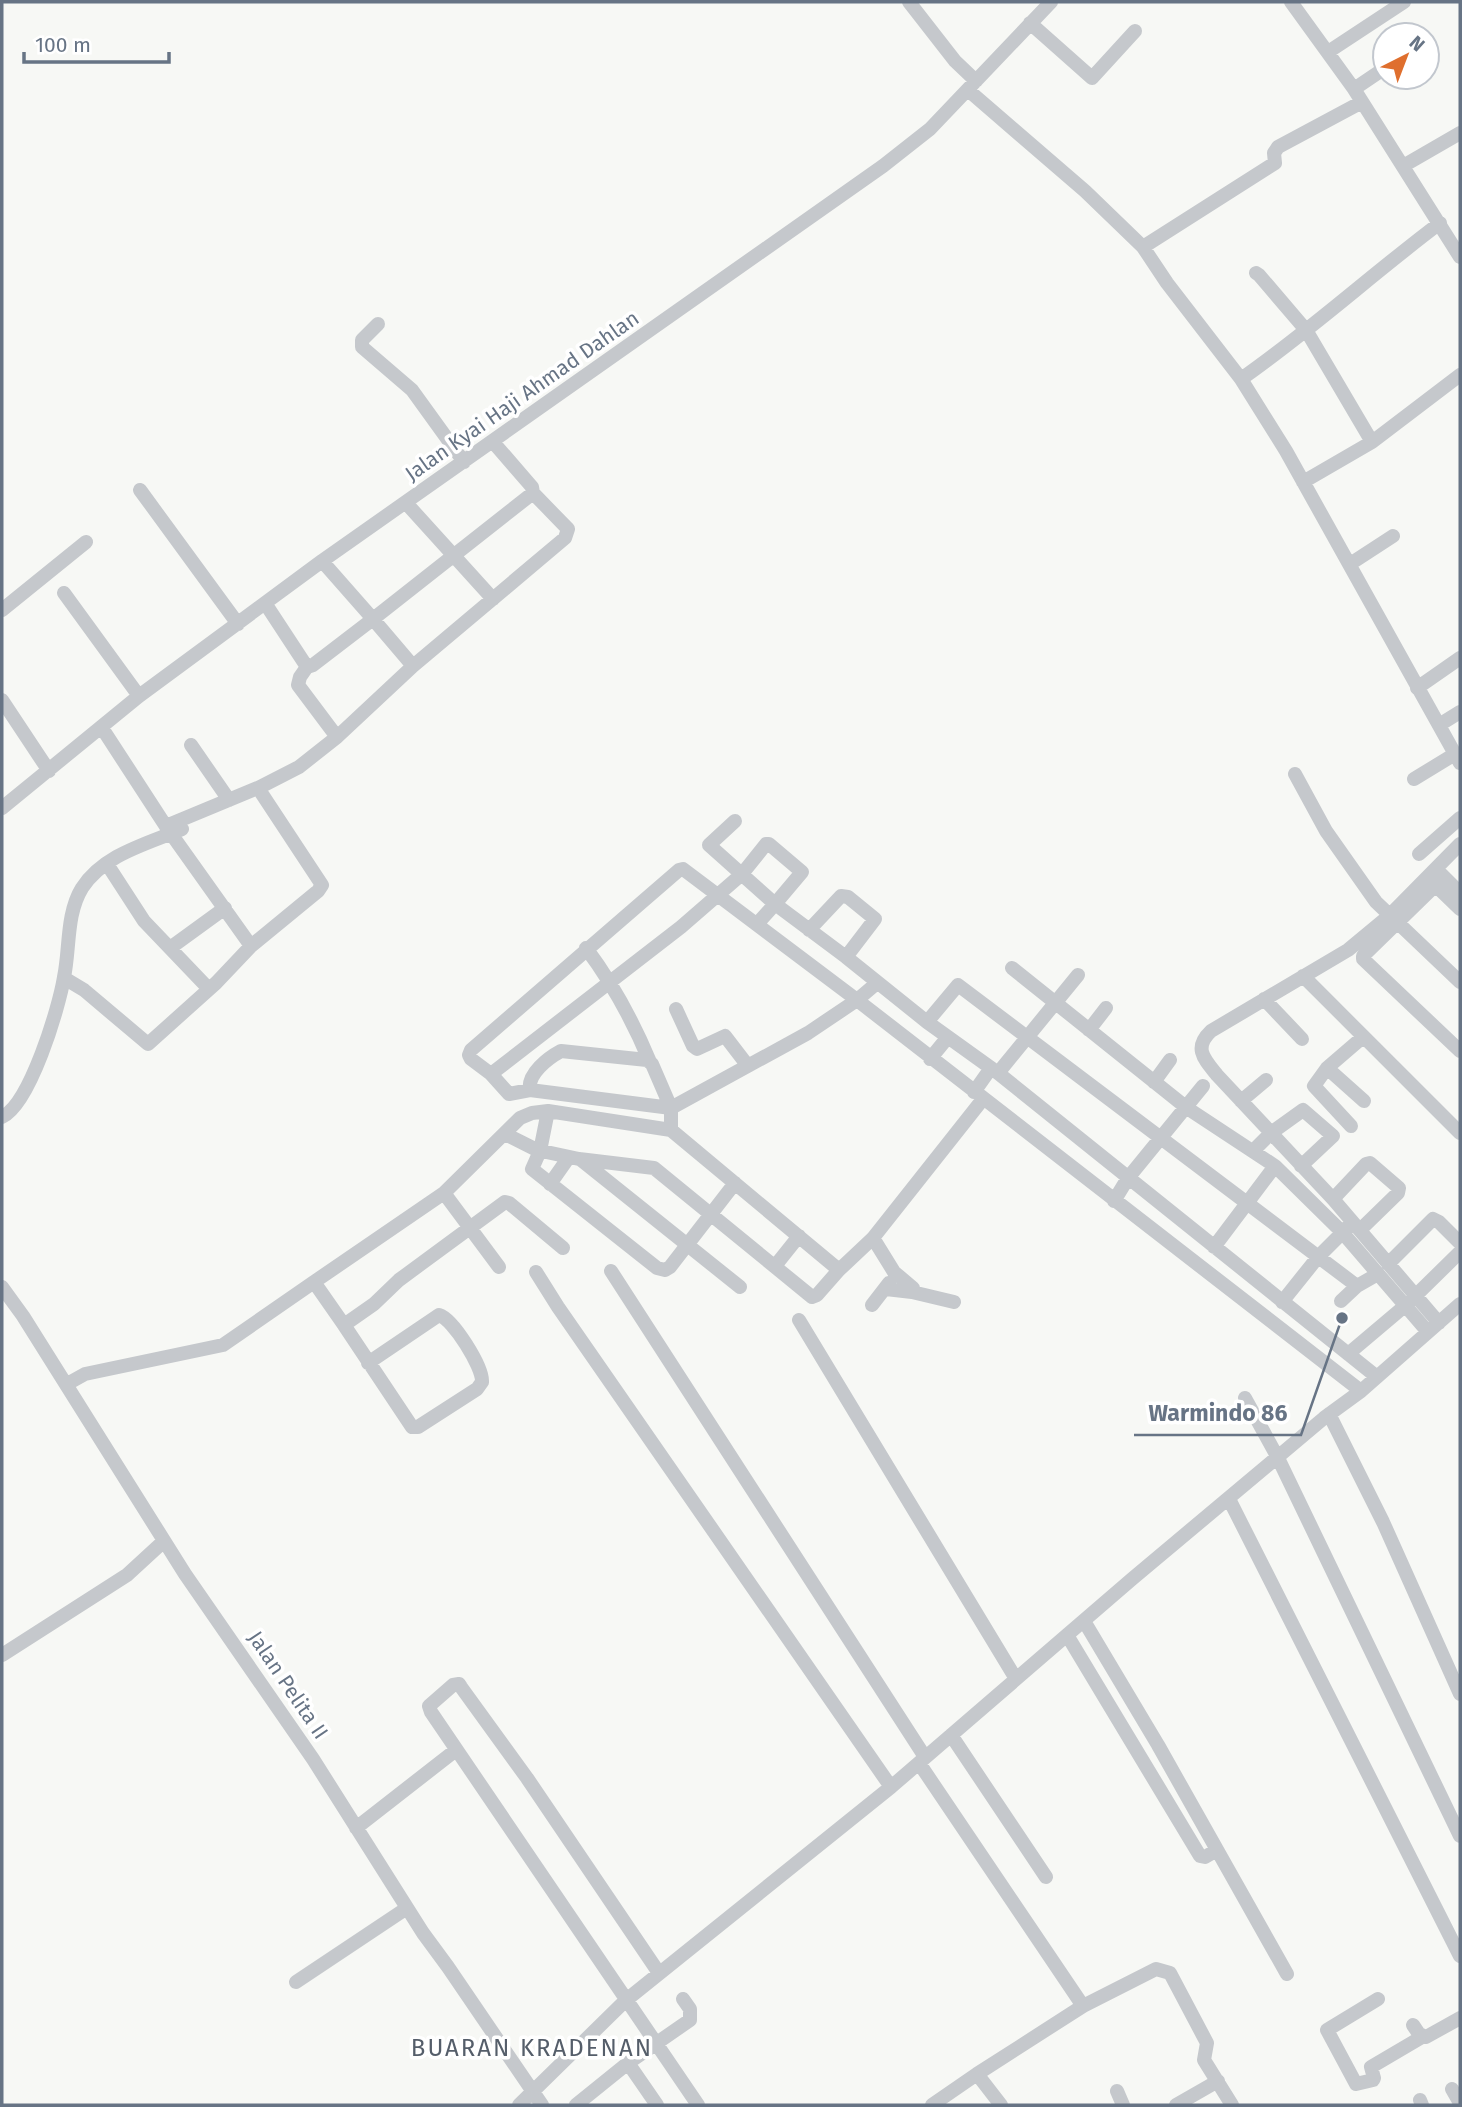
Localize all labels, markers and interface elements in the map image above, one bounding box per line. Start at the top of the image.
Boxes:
scale bar [24,21,170,65]
north arrow [1371,21,1441,91]
text: N [1405,31,1429,57]
text: 100 m [35,32,91,58]
street label: Jalan Kyai Haji Ahmad Dahlan [400,305,644,487]
callout: Warmindo 86 [1134,1391,1301,1435]
text: Warmindo 86 [1149,1399,1287,1427]
street label: Jalan Pelita II [242,1626,334,1744]
district label: BUARAN KRADENAN [411,2034,653,2062]

